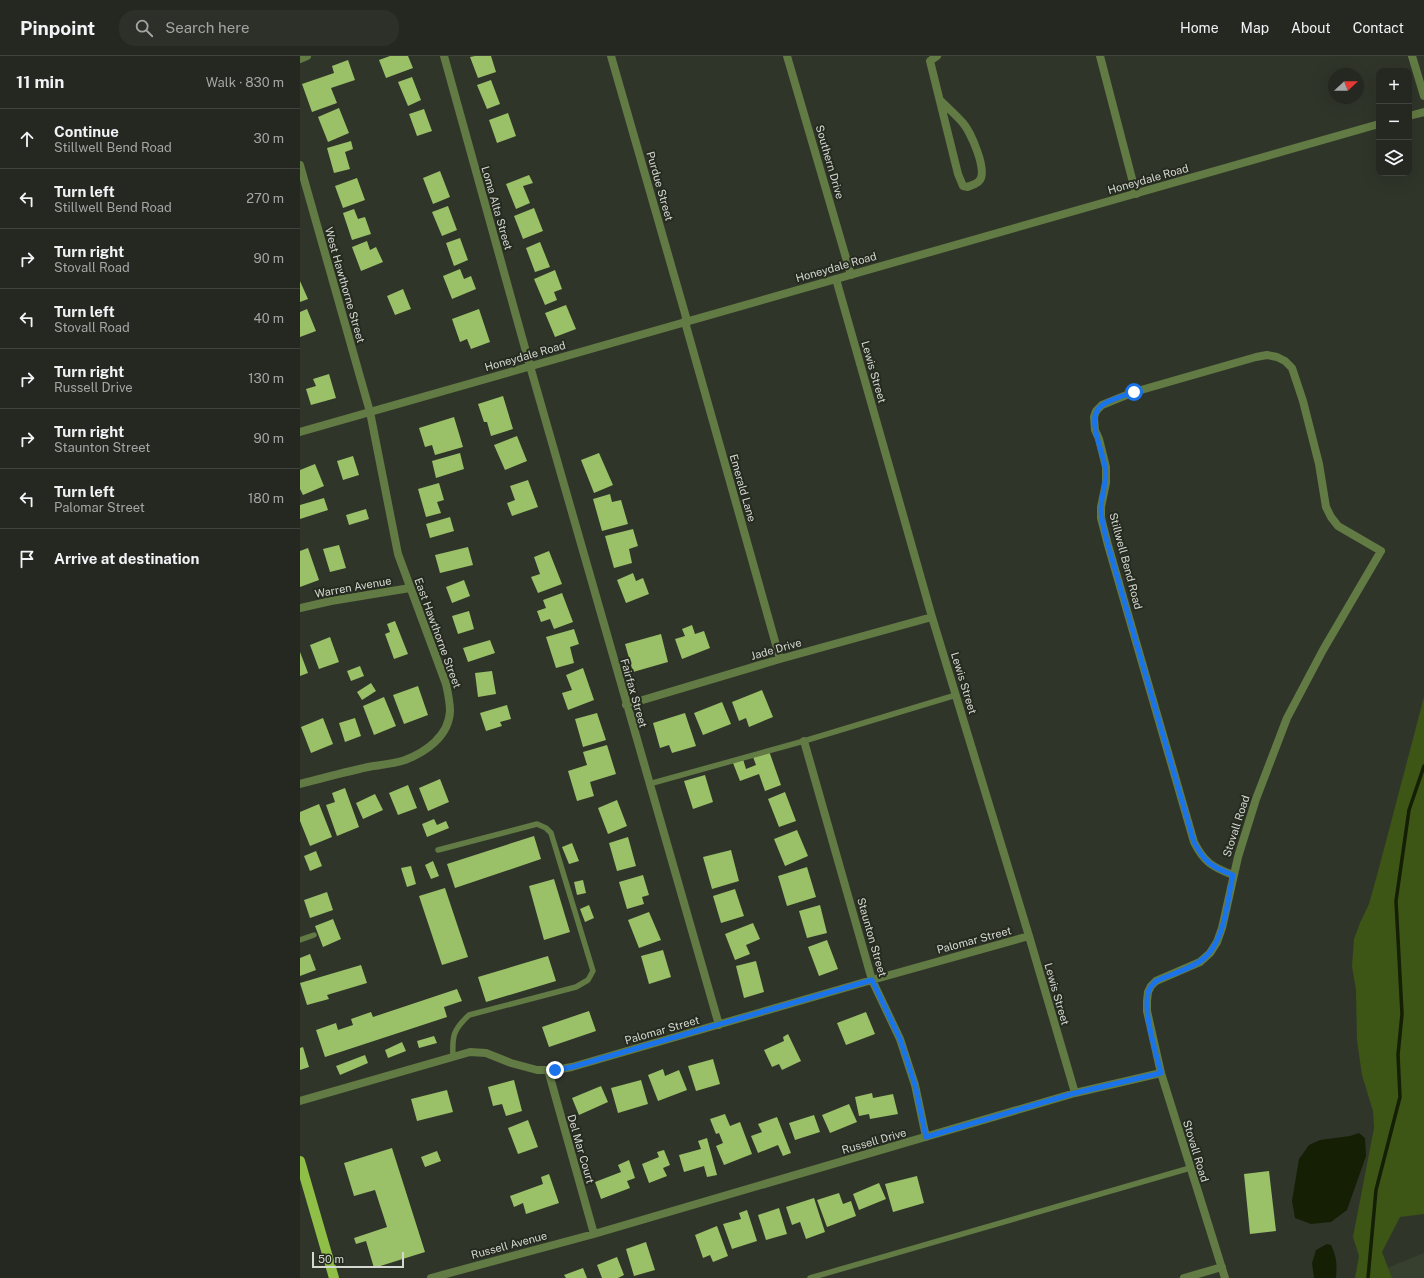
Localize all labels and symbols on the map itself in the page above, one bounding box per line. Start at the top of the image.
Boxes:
north arrow [1328,68,1364,104]
street label: Southern Drive [814,124,846,200]
street label: Purdue Street [644,150,676,222]
street label: Honeydale Road [1106,162,1190,196]
street label: Loma Alta Street [479,165,515,251]
street label: West Hawthorne Street [323,226,367,344]
street label: Honeydale Road [794,250,878,284]
street label: Honeydale Road [483,339,567,373]
street label: Lewis Street [859,340,889,404]
route start [1125,383,1143,401]
street label: Emerald Lane [728,453,758,523]
street label: Stillwell Bend Road [1107,511,1145,611]
street label: Warren Avenue [314,574,392,600]
street label: East Hawthorne Street [412,576,464,690]
street label: Jade Drive [749,636,803,662]
street label: Lewis Street [949,651,979,715]
street label: Fairfax Street [618,657,650,729]
street label: Stovall Road [1220,794,1252,858]
street label: Staunton Street [855,896,889,978]
street label: Palomar Street [935,924,1013,956]
street label: Lewis Street [1042,962,1072,1026]
street label: Palomar Street [623,1014,701,1046]
route end [546,1061,564,1079]
street label: Del Mar Court [565,1113,597,1185]
street label: Stovall Road [1181,1119,1211,1183]
street label: Russell Drive [840,1126,908,1156]
street label: Russell Avenue [470,1229,548,1261]
scale bar [312,1250,404,1269]

